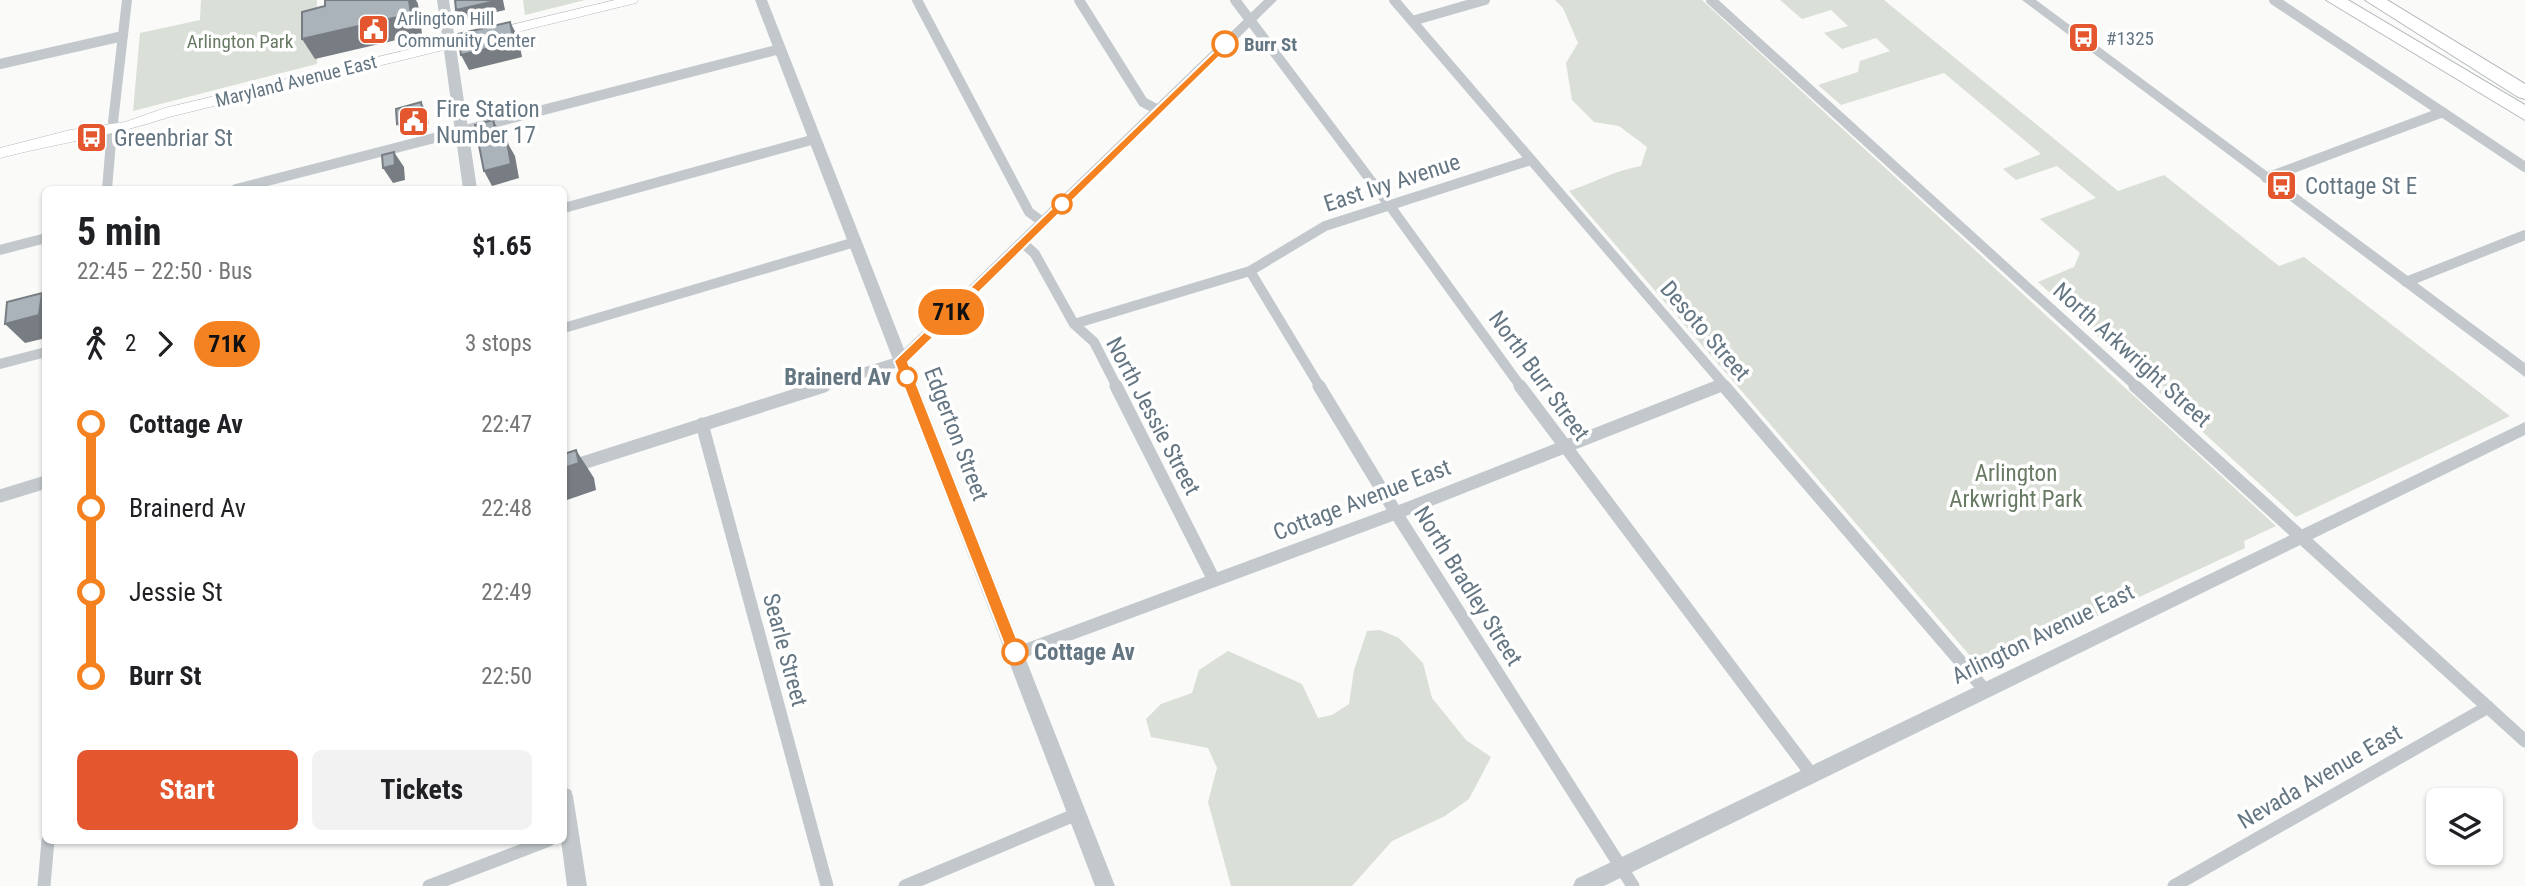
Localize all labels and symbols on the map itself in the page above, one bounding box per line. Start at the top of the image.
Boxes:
place label: Arlington Hill Community Center [397,7,536,52]
public building icon: Arlington Hill Community Center [357,12,391,46]
bus stop icon: #1325 [2066,21,2100,55]
place label: #1325 [2106,27,2154,50]
park label: Arlington Park [187,30,294,53]
marker: Burr St [1212,31,1238,57]
place label: Burr St [1244,33,1297,56]
street label: Maryland Avenue East [213,50,379,112]
place label: Fire Station Number 17 [436,96,540,149]
public building icon: Fire Station Number 17 [396,105,430,139]
bus stop icon: Greenbriar St [74,121,108,155]
place label: Greenbriar St [114,125,233,152]
street label: East Ivy Avenue [1320,148,1464,218]
bus stop icon: Cottage St E [2265,169,2299,203]
place label: Cottage St E [2305,173,2417,200]
unlabelled marker [1052,194,1072,214]
street label: Desoto Street [1654,276,1756,386]
street label: North Arkwright Street [2048,277,2216,433]
line badge: 71K [911,289,991,335]
street label: North Burr Street [1483,306,1595,446]
street label: North Jessie Street [1100,333,1206,499]
street label: Edgerton Street [918,363,994,505]
place label: Brainerd Av [784,364,891,391]
marker: Brainerd Av [897,367,917,387]
street label: Cottage Avenue East [1269,454,1455,546]
park label: Arlington Arkwright Park [1949,460,2083,513]
street label: North Bradley Street [1408,501,1528,671]
street label: Arlington Avenue East [1948,578,2138,690]
street label: Searle Street [757,590,813,710]
marker: Cottage Av [1002,639,1028,665]
place label: Cottage Av [1034,639,1135,666]
street label: Nevada Avenue East [2233,719,2407,835]

